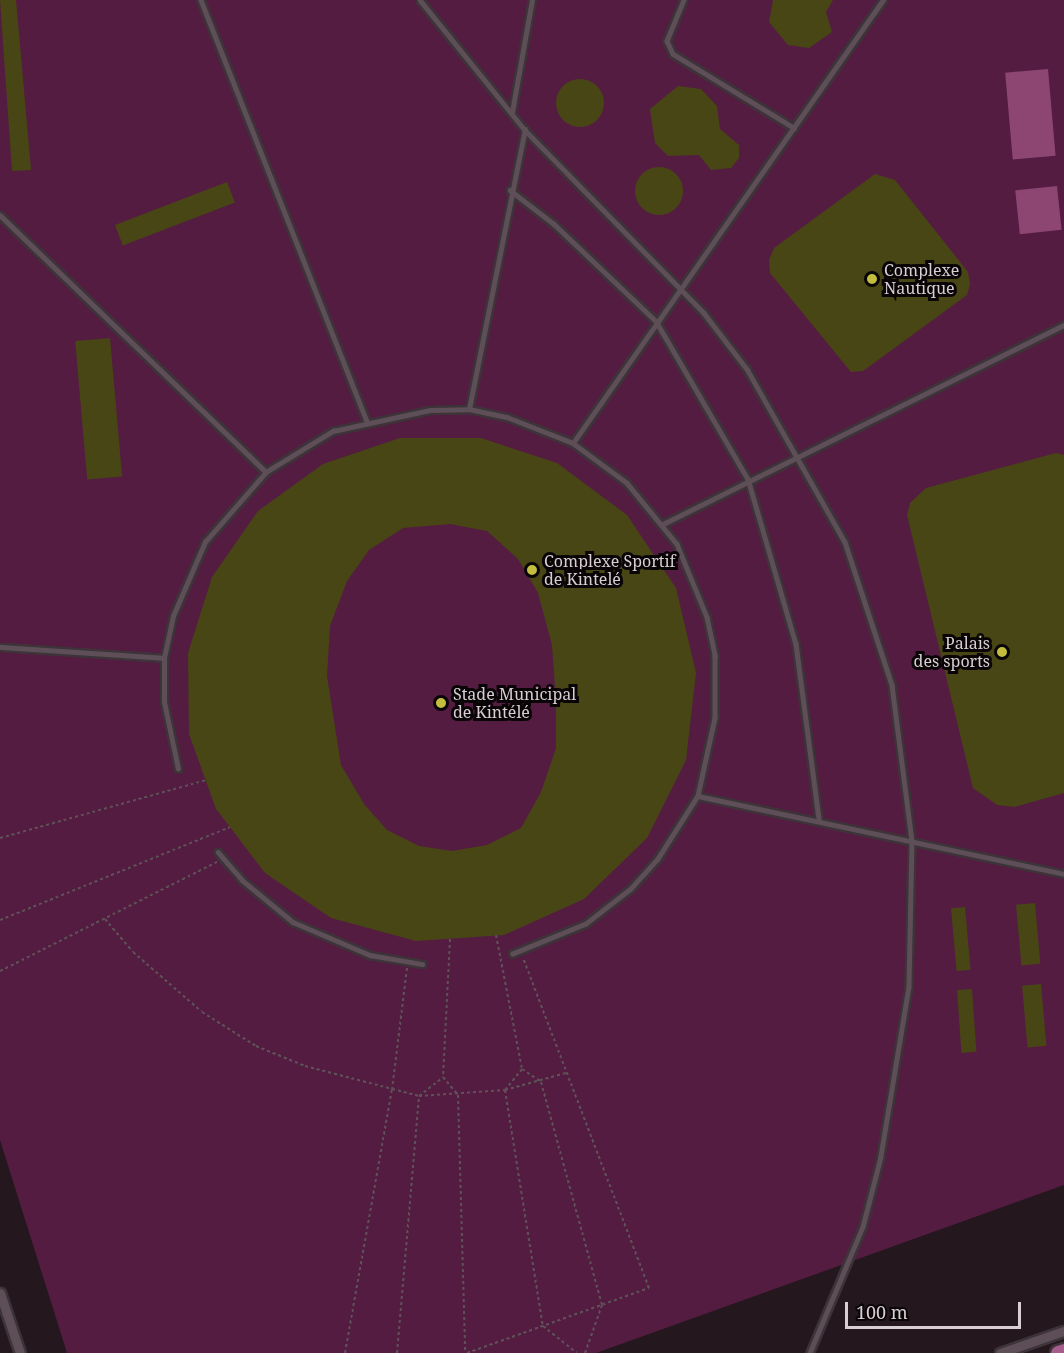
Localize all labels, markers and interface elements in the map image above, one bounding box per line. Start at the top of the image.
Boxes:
place label: Complexe Nautique [884,260,959,298]
marker: Complexe Nautique [865,272,879,286]
place label: Complexe Sportif de Kintelé [544,551,675,589]
marker: Complexe Sportif de Kintelé [525,563,539,577]
place label: Palais des sports [914,633,990,671]
marker: Palais des sports [995,645,1009,659]
place label: Stade Municipal de Kintélé [453,684,576,722]
marker: Stade Municipal de Kintélé [434,696,448,710]
scale bar [848,1290,1024,1328]
text: 100 m [856,1300,908,1324]

